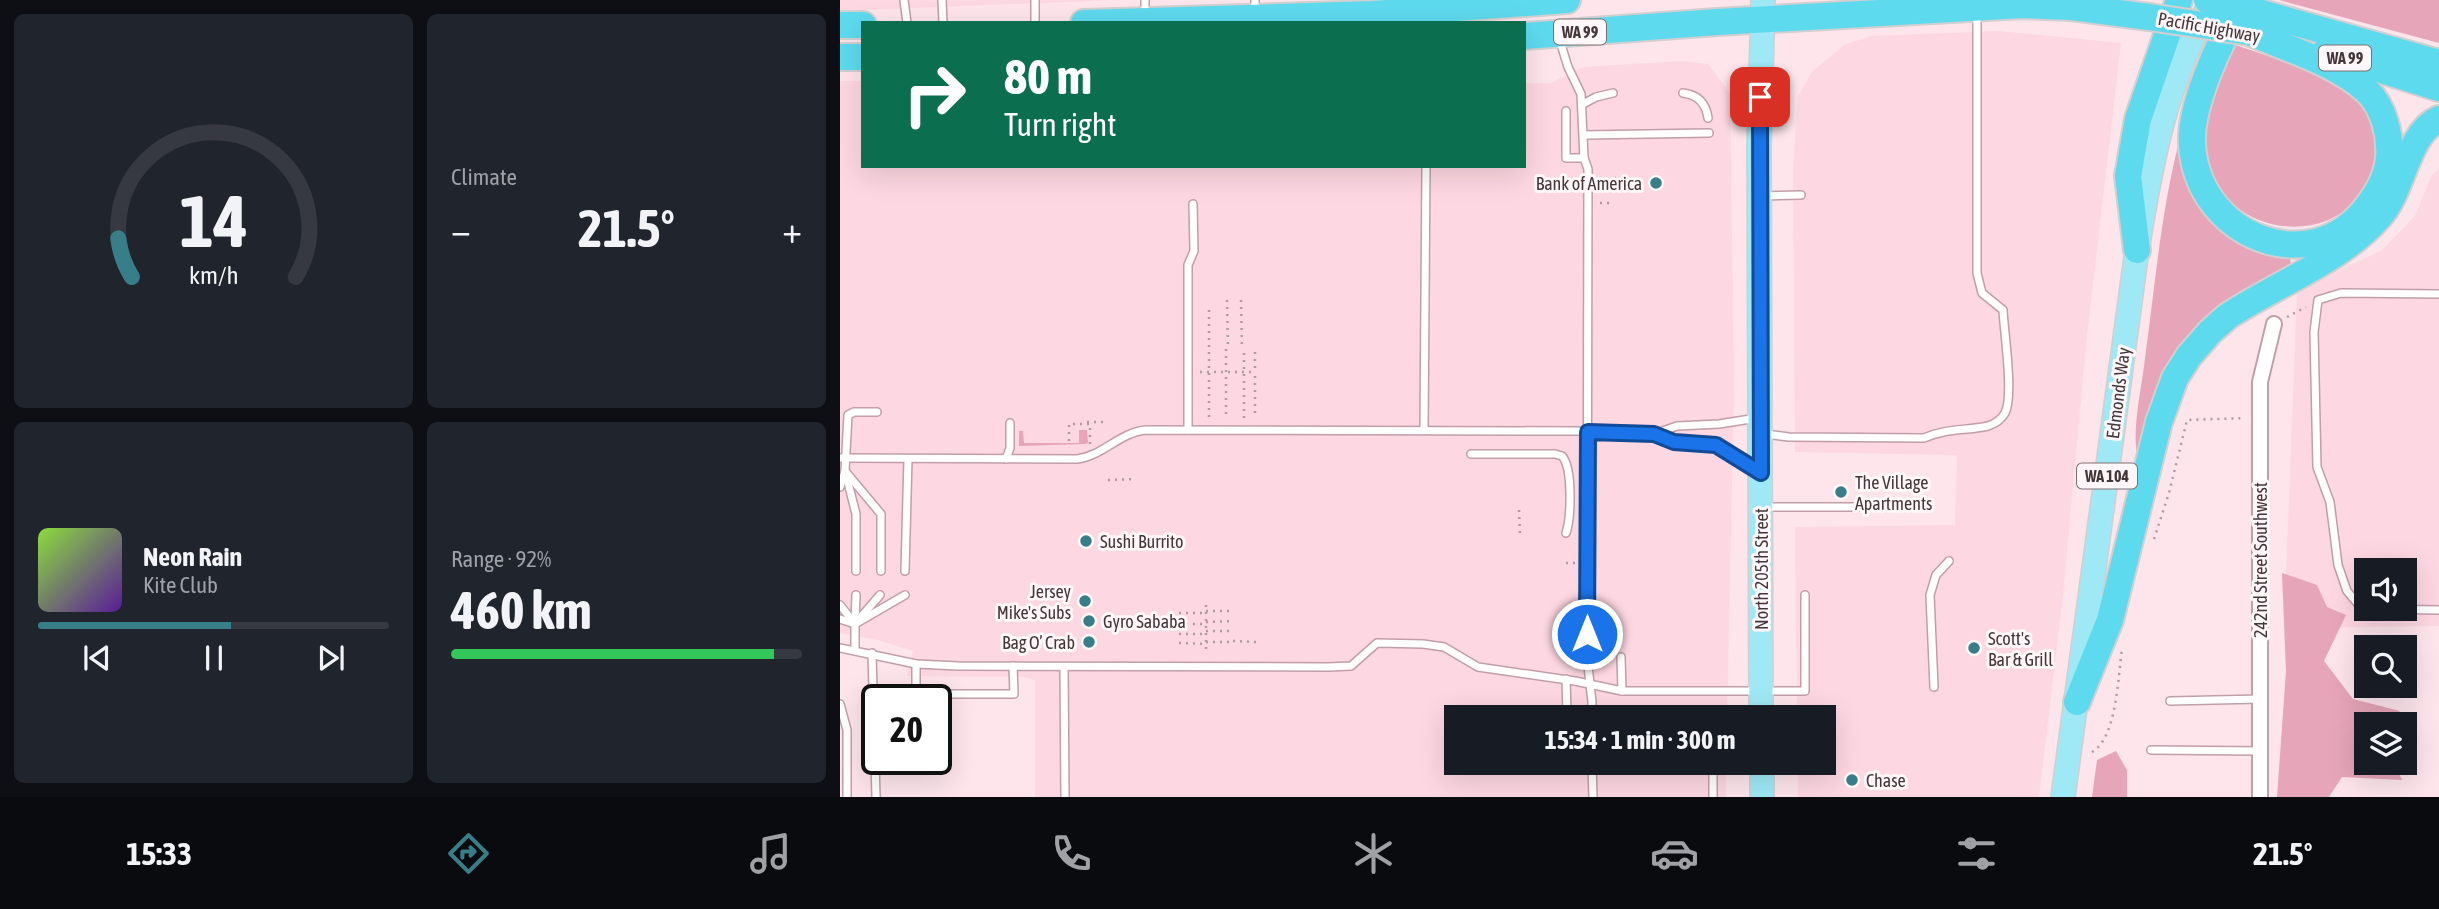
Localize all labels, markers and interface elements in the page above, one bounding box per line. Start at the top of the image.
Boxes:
street label: Pacific Highway [2156,8,2262,46]
road number: WA 99 [1554,20,1606,44]
road number: WA 99 [2319,46,2371,71]
text: 80 m [1004,48,1092,104]
icon: right [889,49,980,140]
pin [1730,67,1790,127]
icon: arrive [1741,78,1779,116]
text: Turn right [1004,106,1117,143]
text: Climate [451,164,517,190]
place label: Bank of America [1536,173,1642,194]
marker: Bank of America [1648,175,1664,191]
text: 14 [179,179,248,262]
text: 21.5° [578,198,675,258]
text: − [451,208,471,251]
text: + [782,208,802,251]
text: km/h [189,261,238,289]
street label: Edmonds Way [2102,346,2134,440]
road number: WA 104 [2077,463,2137,489]
place label: The Village Apartments [1855,472,1932,514]
street label: 242nd Street Southwest [2250,482,2271,638]
marker: The Village Apartments [1833,484,1849,500]
street label: North 205th Street [1751,508,1772,630]
place label: Sushi Burrito [1100,531,1183,552]
marker: Sushi Burrito [1078,533,1094,549]
text: Neon Rain [143,542,242,572]
text: Range · 92% [451,546,551,572]
map controls [2354,558,2417,775]
button: sound [2354,558,2417,621]
text: Kite Club [143,572,218,598]
text: 460 km [451,580,592,640]
place label: Jersey Mike's Subs [997,581,1071,623]
marker: Jersey Mike's Subs [1077,593,1093,609]
position arrow [1550,597,1624,671]
place label: Gyro Sababa [1103,611,1186,632]
marker: Gyro Sababa [1081,613,1097,629]
place label: Scott's Bar & Grill [1988,628,2053,670]
place label: Bag O’ Crab [1002,632,1075,653]
marker: Bag O’ Crab [1081,634,1097,650]
button: search [2354,635,2417,698]
icon: previous [78,639,116,677]
icon: pause [195,639,233,677]
icon: next [312,639,350,677]
marker: Scott's Bar & Grill [1966,640,1982,656]
speed limit sign: 20 [861,684,952,775]
button: layers [2354,712,2417,775]
text: 15:34 · 1 min · 300 m [1545,725,1735,755]
place label: Chase [1866,770,1906,791]
marker: Chase [1844,772,1860,788]
icon: directions [444,829,493,878]
icon: music [746,829,795,878]
icon: phone [1047,829,1096,878]
icon: climate [1349,829,1398,878]
icon: car [1650,829,1699,878]
icon: filters [1952,829,2001,878]
text: 15:33 [126,835,192,872]
text: 21.5° [2253,835,2313,872]

